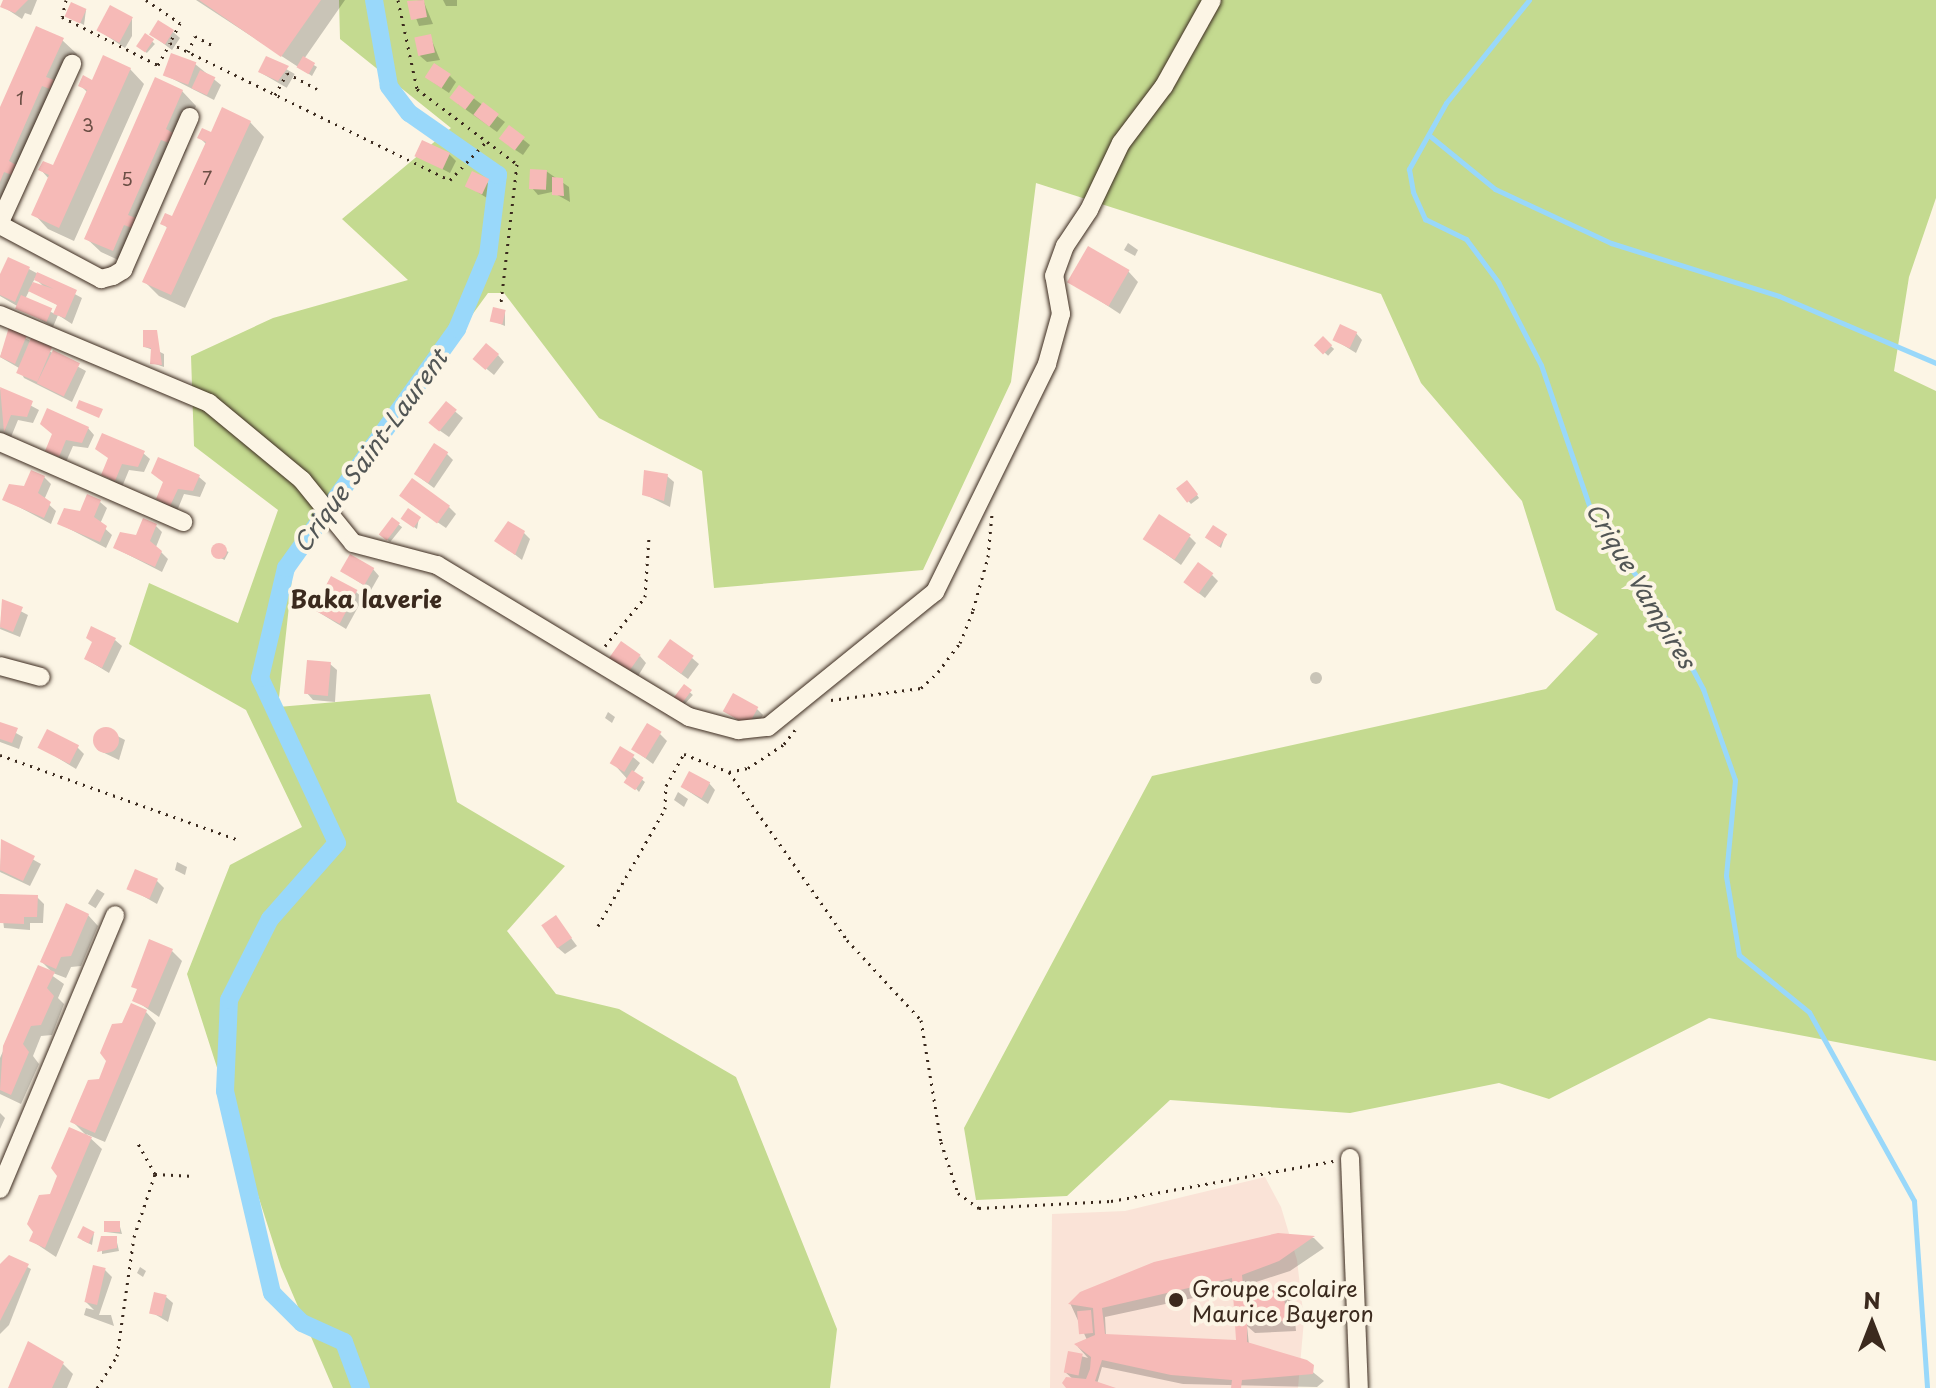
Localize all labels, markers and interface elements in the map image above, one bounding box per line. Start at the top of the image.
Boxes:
house number: 1 [16,87,24,109]
house number: 3 [82,114,94,136]
house number: 7 [202,167,212,189]
house number: 5 [121,168,133,190]
water label: Crique Saint-Laurent [287,344,453,558]
water label: Crique Vampires [1580,496,1702,674]
district label: Baka laverie [289,585,443,613]
place label: Groupe scolaire Maurice Bayeron [1192,1274,1375,1326]
text: N [1863,1283,1881,1316]
north arrow [1832,1284,1912,1364]
marker: Groupe scolaire Maurice Bayeron [1167,1291,1185,1309]

